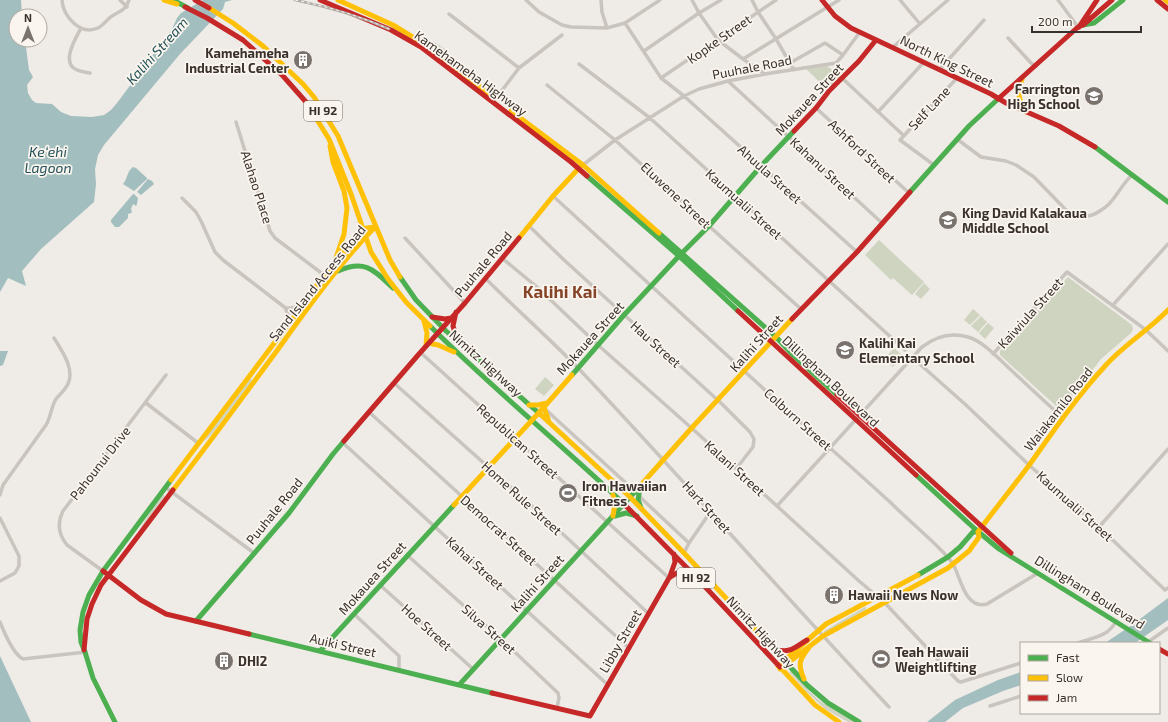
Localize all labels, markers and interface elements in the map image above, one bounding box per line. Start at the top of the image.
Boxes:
north arrow [8,8,48,48]
scale bar [1032,8,1141,34]
text: N [24,11,32,24]
street label: Kopke Street [684,11,754,67]
water label: Kalihi Stream [122,14,191,88]
text: 200 m [1038,14,1072,28]
street label: Kamehameha Highway [412,27,531,119]
street label: North King Street [898,31,996,91]
place label: Kamehameha Industrial Center [185,45,289,76]
building icon: Kamehameha Industrial Center [292,49,314,71]
street label: Puuhale Road [711,51,793,83]
street label: Mokauea Street [771,59,847,138]
place label: Farrington High School [1008,81,1081,112]
street label: Self Lane [905,83,953,133]
school or university icon: Farrington High School [1083,85,1105,107]
road number: HI 92 [304,101,342,121]
street label: Ashford Street [825,116,899,186]
street label: Kahanu Street [787,134,859,202]
street label: Ahuula Street [735,141,805,207]
water label: Keʻehi Lagoon [24,143,72,176]
street label: Alahao Place [238,148,276,226]
street label: Eluwene Street [638,159,714,231]
street label: Kaumualii Street [702,165,786,243]
place label: King David Kalakaua Middle School [962,205,1087,236]
school or university icon: King David Kalakaua Middle School [937,209,959,231]
street label: Sand Island Access Road [265,222,369,344]
street label: Puuhale Road [451,228,515,300]
street label: Kaiwiula Street [994,274,1066,352]
district label: Kalihi Kai [523,281,597,301]
street label: Mokauea Street [553,298,627,378]
street label: Kalihi Street [726,311,786,375]
street label: Hau Street [628,317,685,371]
street label: Nimitz Highway [446,326,526,400]
street label: Dillingham Boulevard [779,332,883,430]
place label: Kalihi Kai Elementary School [859,335,975,366]
school or university icon: Kalihi Kai Elementary School [834,339,856,361]
street label: Waiakamilo Road [1020,364,1096,454]
street label: Colburn Street [761,385,835,453]
street label: Republican Street [474,400,562,482]
street label: Pahounui Drive [66,423,134,503]
street label: Kalani Street [702,437,768,499]
street label: Home Rule Street [479,458,566,538]
street label: Kaumualii Street [1033,467,1117,545]
street label: Puuhale Road [242,475,306,547]
street label: Hart Street [679,477,735,537]
place label: Iron Hawaiian Fitness [582,478,667,509]
sports icon: Iron Hawaiian Fitness [557,482,579,504]
street label: Democrat Street [458,492,540,568]
street label: Kahai Street [443,533,507,593]
street label: Mokauea Street [335,538,409,618]
street label: Kalihi Street [507,551,567,615]
street label: Dillingham Boulevard [1032,552,1148,632]
road number: HI 92 [677,568,715,588]
building icon: Hawaii News Now [823,584,845,606]
place label: Hawaii News Now [848,587,958,603]
street label: Nimitz Highway [723,593,799,672]
street label: Hoe Street [399,600,455,654]
street label: Silva Street [459,601,519,657]
street label: Libby Street [596,607,645,675]
street label: Auiki Street [308,630,378,660]
legend [1020,642,1160,714]
place label: Teah Hawaii Weightlifting [895,644,977,675]
sports icon: Teah Hawaii Weightlifting [870,648,892,670]
building icon: DHI2 [213,650,235,672]
text: Fast [1056,650,1080,664]
place label: DHI2 [238,653,267,669]
text: Slow [1056,670,1083,684]
text: Jam [1056,690,1077,704]

